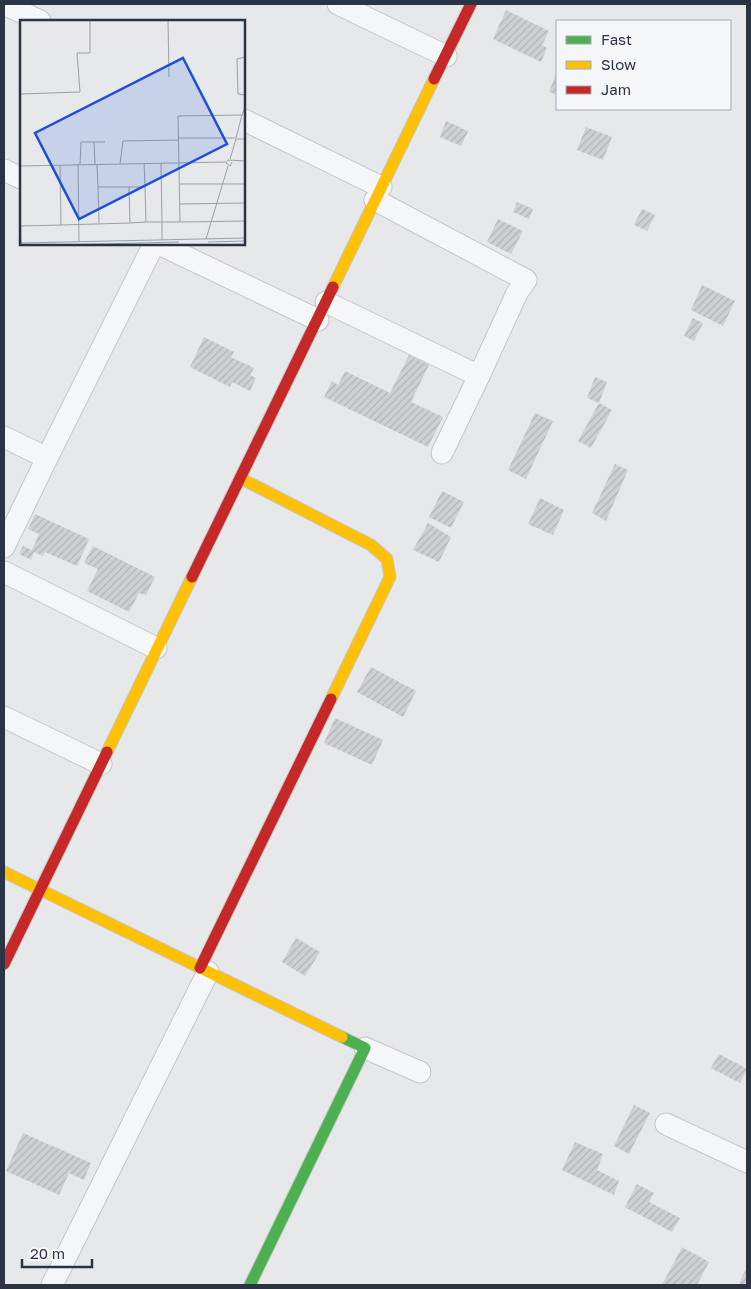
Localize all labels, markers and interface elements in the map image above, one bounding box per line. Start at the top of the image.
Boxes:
inset map [20,20,245,245]
legend [556,20,731,110]
text: Fast [601,30,632,48]
text: Slow [601,55,636,73]
text: Jam [601,80,631,98]
scale bar [22,1236,92,1268]
text: 20 m [30,1244,65,1262]

